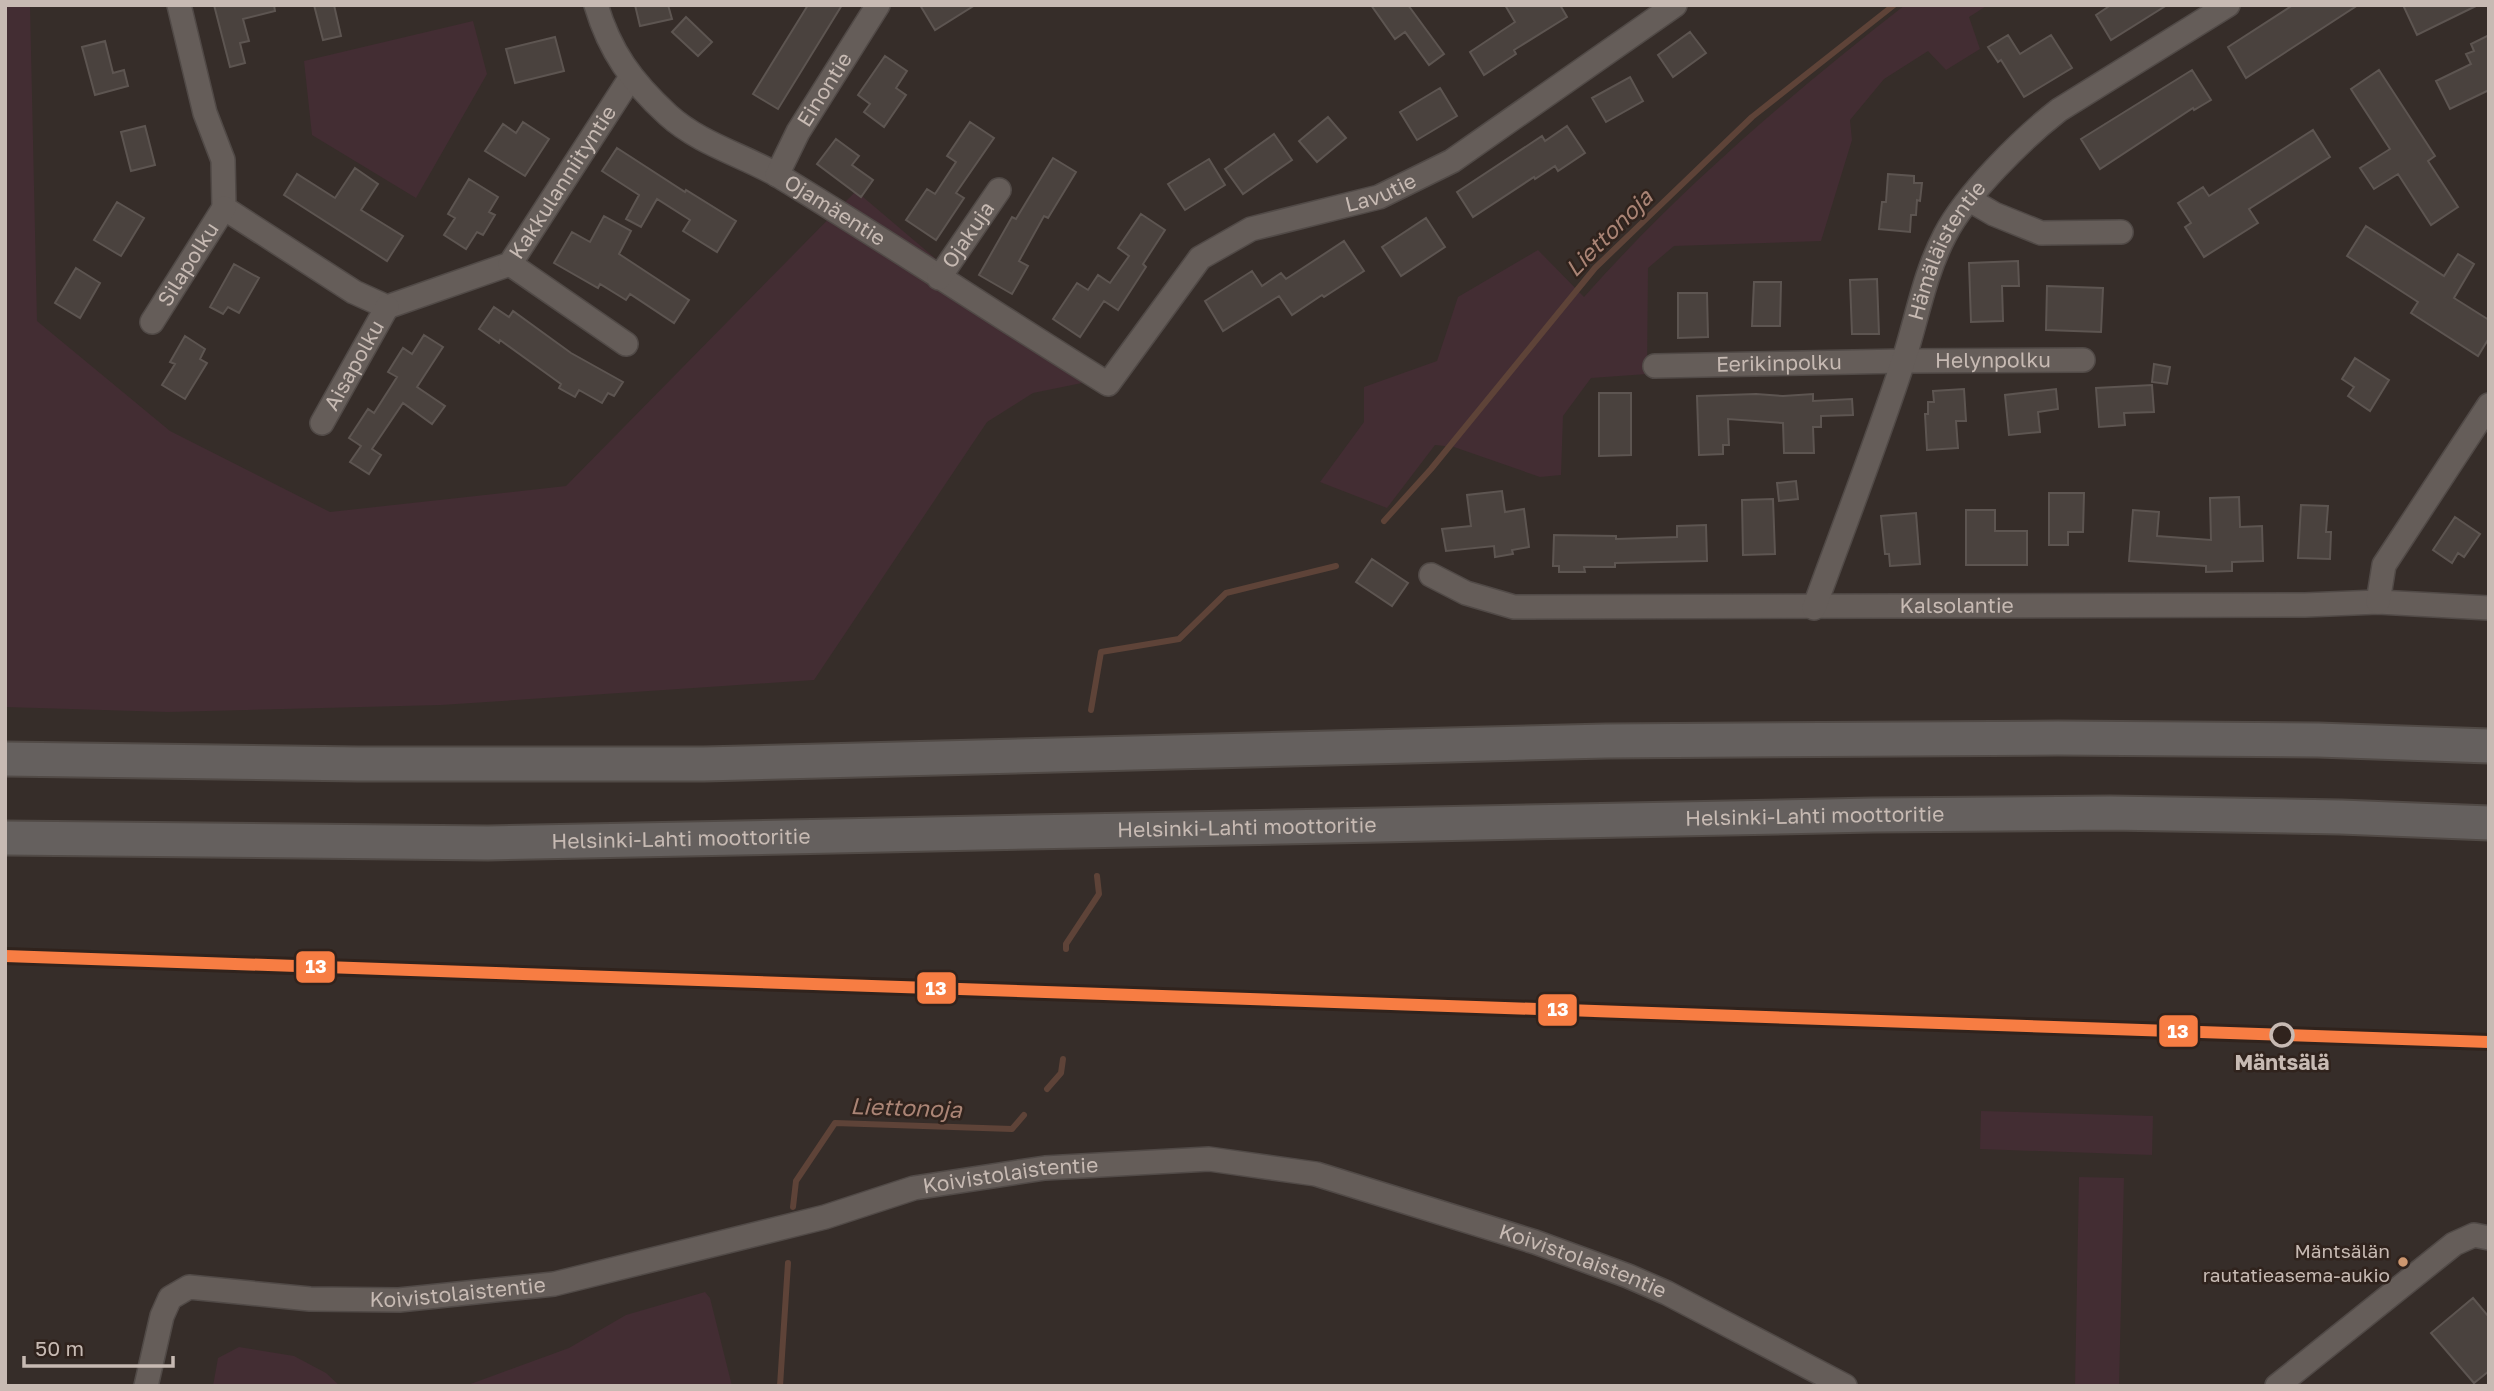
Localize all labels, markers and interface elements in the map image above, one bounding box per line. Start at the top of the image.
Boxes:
street label: Einontie [791,47,857,131]
street label: Kakkulanniityntie [503,100,621,264]
street label: Lavutie [1342,167,1420,217]
street label: Ojamäentie [780,168,891,251]
street label: Hämäläistentie [1902,175,1991,323]
water label: Liettonoja [1559,182,1658,282]
street label: Ojakuja [936,196,999,273]
street label: Silapolku [151,217,224,311]
street label: Aisapolku [318,315,389,415]
street label: Helynpolku [1935,346,2051,373]
street label: Eerikinpolku [1716,348,1842,377]
street label: Kalsolantie [1900,592,2014,618]
street label: Helsinki-Lahti moottoritie [1685,800,1944,831]
street label: Helsinki-Lahti moottoritie [1117,811,1377,842]
street label: Helsinki-Lahti moottoritie [551,822,811,854]
line badge: 13 [295,950,336,984]
text: 13 [305,954,327,977]
line badge: 13 [916,971,957,1005]
text: 13 [925,976,947,999]
line badge: 13 [1537,993,1578,1027]
text: 13 [1547,997,1569,1020]
line badge: 13 [2158,1014,2199,1048]
text: 13 [2167,1019,2189,1042]
marker: Mäntsälä [2270,1023,2294,1047]
place label: Mäntsälä [2234,1049,2330,1075]
water label: Liettonoja [850,1091,963,1123]
street label: Koivistolaistentie [921,1151,1099,1199]
street label: Koivistolaistentie [1496,1218,1671,1303]
place label: Mäntsälän rautatieasema-aukio [2203,1239,2390,1286]
marker: Mäntsälän rautatieasema-aukio [2396,1255,2410,1269]
street label: Koivistolaistentie [369,1271,547,1312]
scale bar [24,1324,173,1368]
text: 50 m [35,1335,84,1361]

